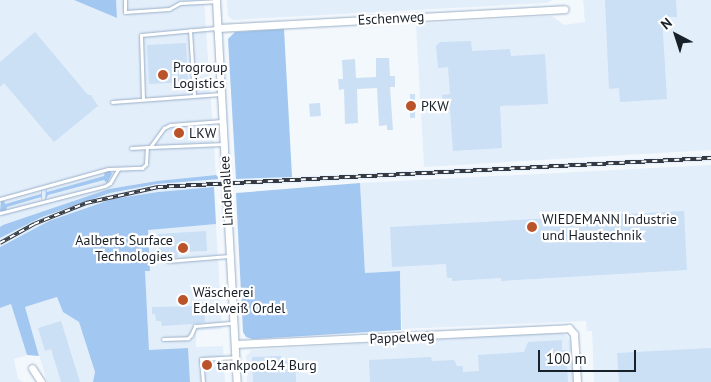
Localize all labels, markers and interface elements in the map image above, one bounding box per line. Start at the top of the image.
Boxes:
street label: Eschenweg [357,8,425,28]
north arrow [651,10,701,60]
text: N [657,14,676,33]
place label: Progroup Logistics [173,59,228,92]
marker: Progroup Logistics [157,69,169,81]
place label: PKW [421,98,449,114]
marker: PKW [405,100,417,112]
place label: LKW [189,125,216,141]
marker: LKW [173,127,185,139]
street label: Lindenallee [216,156,236,226]
place label: WIEDEMANN Industrie und Haustechnik [542,211,677,243]
marker: WIEDEMANN Industrie und Haustechnik [526,221,538,233]
place label: Aalberts Surface Technologies [75,232,173,264]
marker: Aalberts Surface Technologies [177,242,189,254]
place label: Wäscherei Edelweiß Ordel [193,284,285,316]
marker: Wäscherei Edelweiß Ordel [177,294,189,306]
street label: Pappelweg [369,327,435,347]
scale bar [541,340,638,372]
text: 100 m [546,349,587,368]
place label: tankpool24 Burg [217,357,317,373]
marker: tankpool24 Burg [201,359,213,371]

